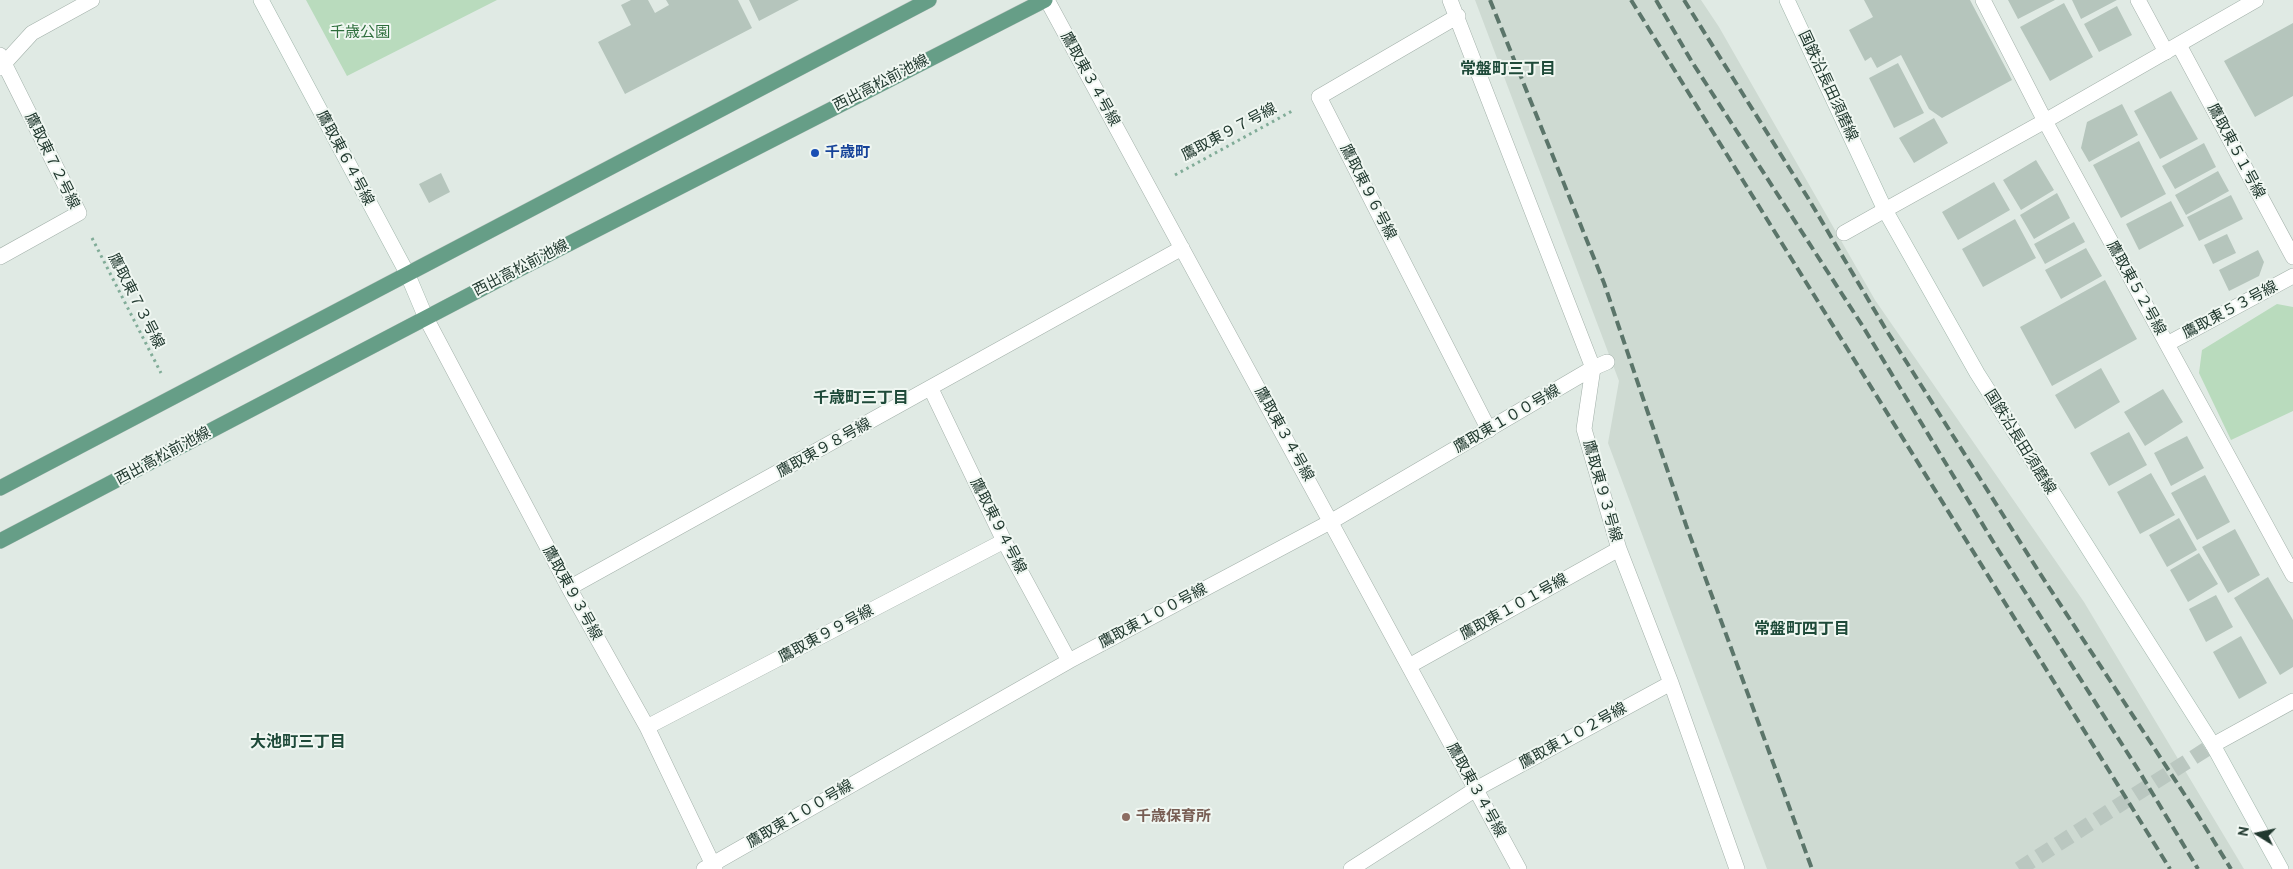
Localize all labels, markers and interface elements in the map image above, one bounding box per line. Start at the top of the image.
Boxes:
park label: 千歳公園 [330,24,390,42]
street label: 国鉄沿長田須磨線 [1794,28,1862,144]
street label: 鷹取東３４号線 [1057,29,1123,129]
street label: 西出高松前池線 [830,51,932,115]
district label: 常盤町三丁目 [1460,59,1556,79]
street label: 鷹取東９７号線 [1178,99,1280,165]
street label: 鷹取東５１号線 [2203,100,2269,202]
street label: 鷹取東６４号線 [312,107,378,209]
street label: 鷹取東７２号線 [21,110,83,212]
street label: 鷹取東９６号線 [1336,141,1400,243]
place label: 千歳町 [825,144,870,162]
marker: 千歳町 [809,147,821,159]
street label: 西出高松前池線 [470,236,572,300]
street label: 鷹取東５２号線 [2103,238,2169,338]
street label: 鷹取東７３号線 [104,250,168,352]
street label: 鷹取東５３号線 [2179,277,2281,343]
street label: 鷹取東１００号線 [1451,381,1563,457]
street label: 鷹取東３４号線 [1251,384,1317,484]
street label: 国鉄沿長田須磨線 [1981,386,2059,498]
district label: 千歳町三丁目 [813,388,909,408]
street label: 鷹取東９８号線 [774,415,874,481]
street label: 西出高松前池線 [112,423,214,489]
street label: 鷹取東９３号線 [1579,438,1625,544]
street label: 鷹取東９４号線 [966,475,1030,577]
street label: 鷹取東９３号線 [539,543,605,643]
street label: 鷹取東１０１号線 [1457,570,1571,644]
street label: 鷹取東１００号線 [1096,580,1210,652]
street label: 鷹取東９９号線 [775,601,877,667]
district label: 常盤町四丁目 [1754,619,1850,639]
street label: 鷹取東１０２号線 [1516,699,1630,773]
district label: 大池町三丁目 [250,732,346,752]
street label: 鷹取東３４号線 [1443,740,1509,840]
street label: 鷹取東１００号線 [744,776,856,852]
place label: 千歳保育所 [1136,808,1211,826]
north arrow [2233,809,2283,859]
marker: 千歳保育所 [1120,811,1132,823]
text: N [2234,825,2253,837]

